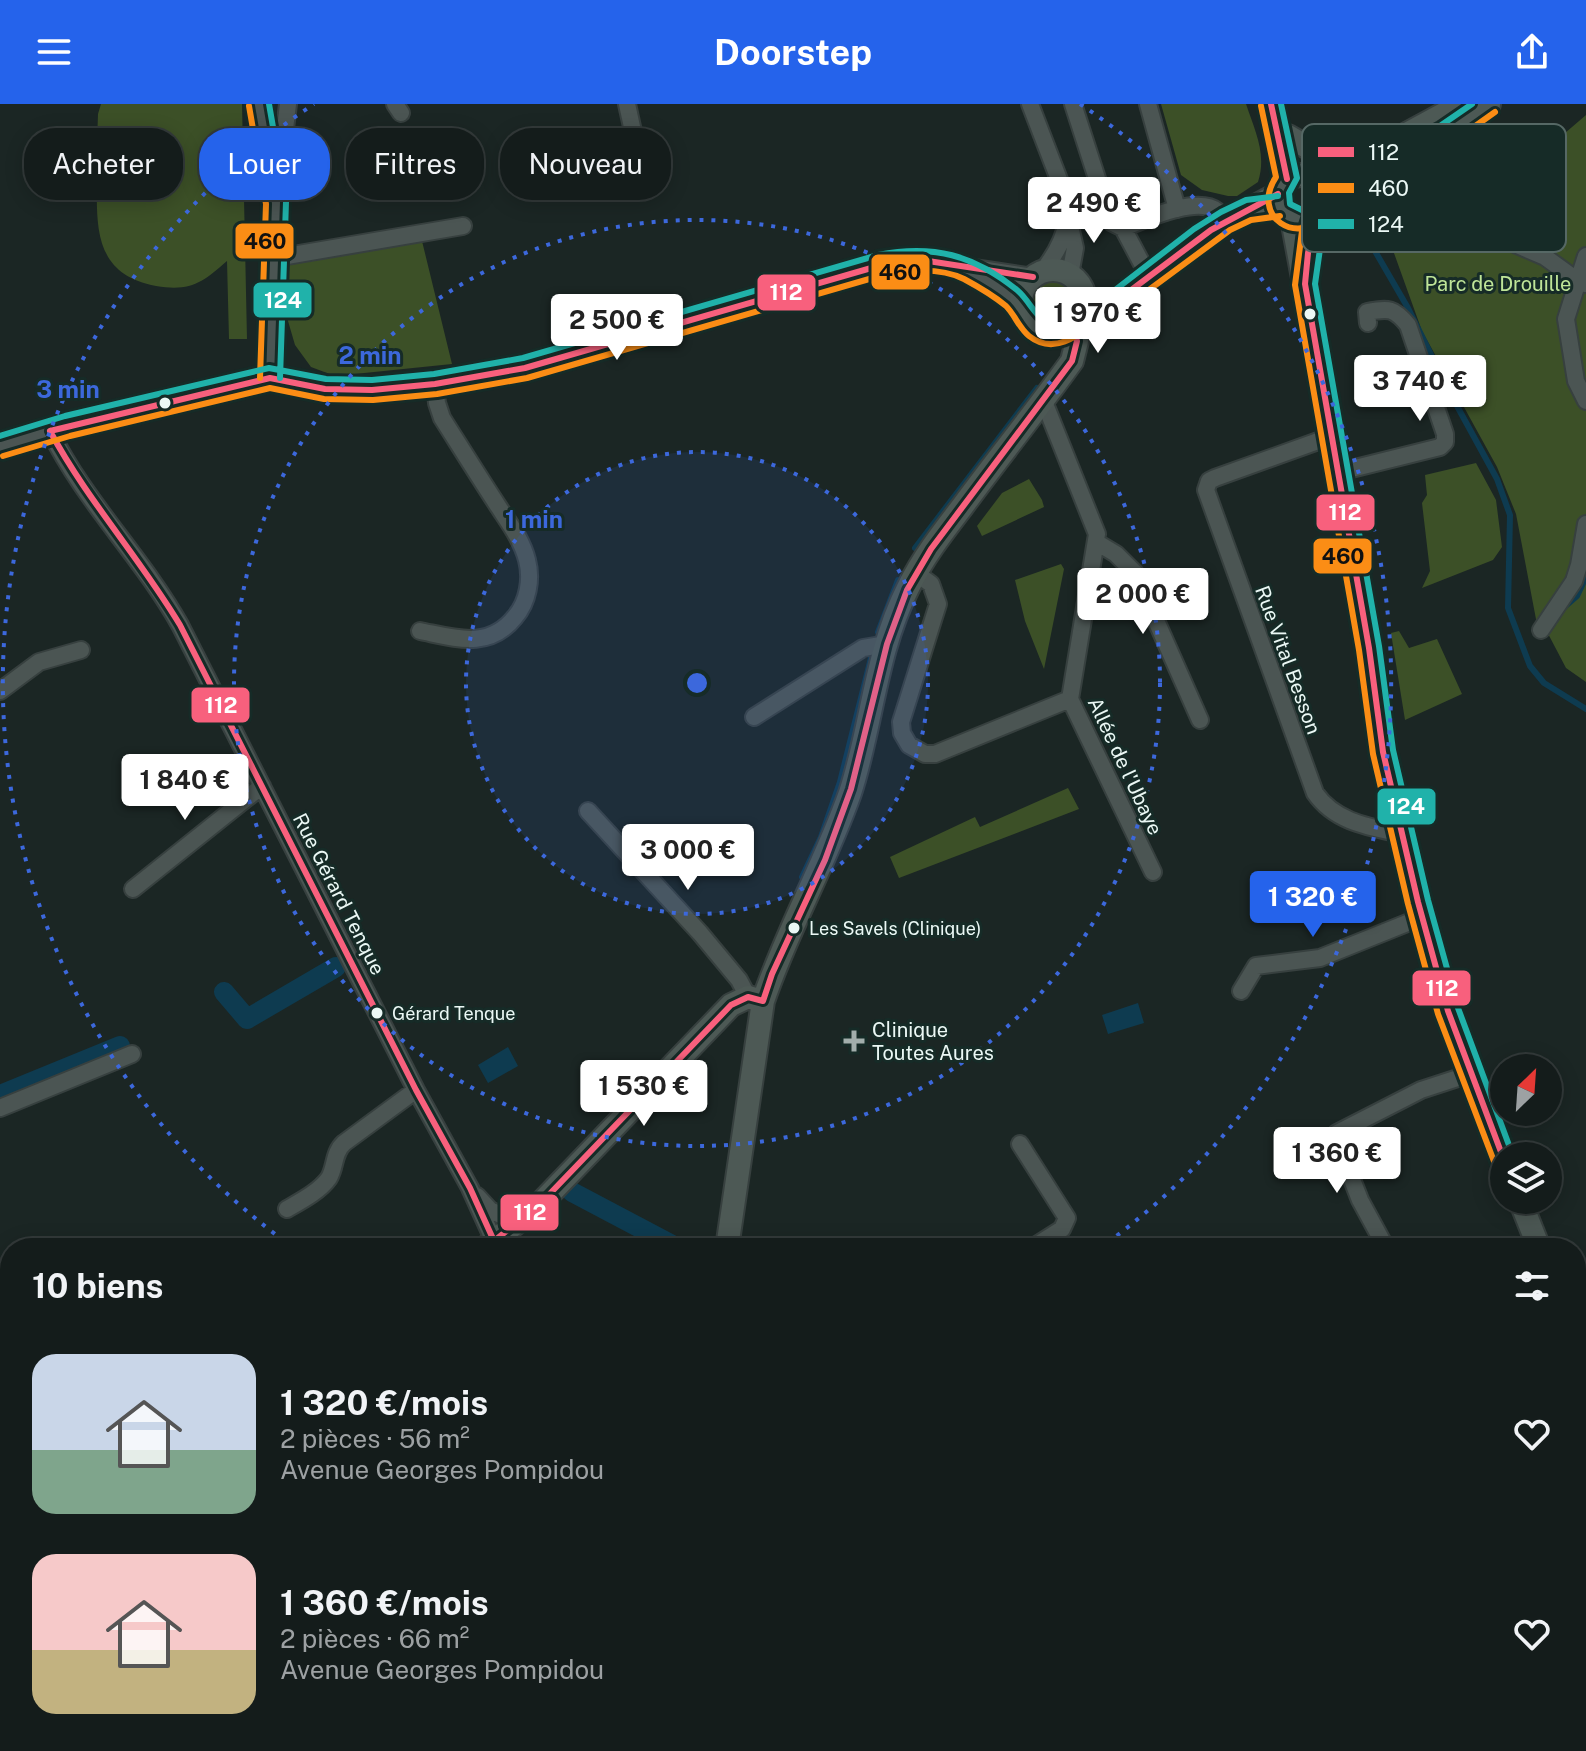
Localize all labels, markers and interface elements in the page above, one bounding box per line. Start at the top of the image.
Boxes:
icon: menu [32,30,76,74]
icon: share [1510,30,1554,74]
text: Doorstep [714,31,872,73]
legend [1302,124,1566,252]
chip: Acheter [24,128,183,200]
chip: Louer [199,128,330,200]
chip: Filtres [346,128,484,200]
chip: Nouveau [500,128,671,200]
text: 112 [1368,139,1399,165]
text: 460 [1368,175,1409,201]
pin: 2 490 € [1020,177,1168,245]
text: 2 490 € [1046,187,1142,218]
text: 124 [1368,211,1404,237]
line badge: 460 [234,222,295,260]
text: 460 [243,228,287,254]
line badge: 460 [870,253,931,291]
text: 460 [878,259,922,285]
park label: Parc de Drouille [1425,272,1571,296]
line badge: 112 [756,273,817,312]
text: 112 [770,279,802,305]
line badge: 124 [252,281,313,319]
text: 124 [264,287,302,313]
pin: 1 970 € [1024,287,1172,355]
pin: 2 500 € [543,294,691,362]
text: 1 970 € [1053,297,1143,328]
text: 2 500 € [569,304,665,335]
unlabelled marker [1302,306,1318,322]
text: 2 min [339,341,401,369]
pin: 3 740 € [1346,355,1494,423]
text: 3 740 € [1372,365,1468,396]
text: 3 min [36,375,100,403]
unlabelled marker [157,395,173,411]
line badge: 112 [1315,493,1376,532]
text: 112 [1329,499,1361,525]
text: 1 min [505,505,563,533]
line badge: 460 [1312,537,1373,575]
text: 460 [1321,543,1365,569]
pin: 2 000 € [1069,568,1217,636]
text: 2 000 € [1095,578,1191,609]
street label: Rue Vital Besson [1250,582,1326,738]
centre of rings [683,669,711,697]
line badge: 112 [190,686,251,724]
text: 112 [205,692,237,718]
street label: Allée de l'Ubaye [1083,693,1167,839]
pin: 1 840 € [111,754,259,822]
text: 1 840 € [140,764,230,795]
line badge: 124 [1376,787,1437,826]
text: 124 [1387,793,1425,819]
street label: Rue Gérard Tenque [288,809,390,979]
pin: 3 000 € [614,824,762,892]
text: 3 000 € [640,834,736,865]
pin: 1 320 € [1239,871,1387,939]
text: 1 320 € [1268,881,1358,912]
place label: Les Savels (Clinique) [809,918,981,939]
marker: Les Savels (Clinique) [786,920,802,936]
line badge: 112 [1411,969,1472,1007]
text: 112 [1426,975,1458,1001]
place label: Gérard Tenque [392,1003,515,1024]
marker: Gérard Tenque [369,1005,385,1021]
place label: Clinique Toutes Aures [872,1018,994,1065]
marker: Clinique Toutes Aures [843,1030,865,1052]
north arrow [1490,1054,1562,1126]
map controls [1490,1054,1562,1214]
pin: 1 530 € [570,1060,718,1128]
text: 1 530 € [598,1070,690,1101]
pin: 1 360 € [1263,1127,1411,1195]
text: 1 360 € [1292,1137,1382,1168]
button: layers [1490,1142,1562,1214]
line badge: 112 [499,1193,560,1232]
text: 112 [514,1199,546,1225]
icon: filters [1510,1264,1554,1308]
text: 10 biens [32,1266,163,1306]
text: 1 320 €/mois [280,1383,488,1423]
icon: home [96,1386,192,1482]
icon: heart [1510,1412,1554,1456]
text: 2 pièces · 56 m² [280,1423,470,1454]
text: Avenue Georges Pompidou [280,1454,604,1485]
text: 1 360 €/mois [280,1583,489,1623]
icon: home [96,1586,192,1682]
icon: heart [1510,1612,1554,1656]
text: 2 pièces · 66 m² [280,1623,469,1654]
text: Avenue Georges Pompidou [280,1654,604,1685]

